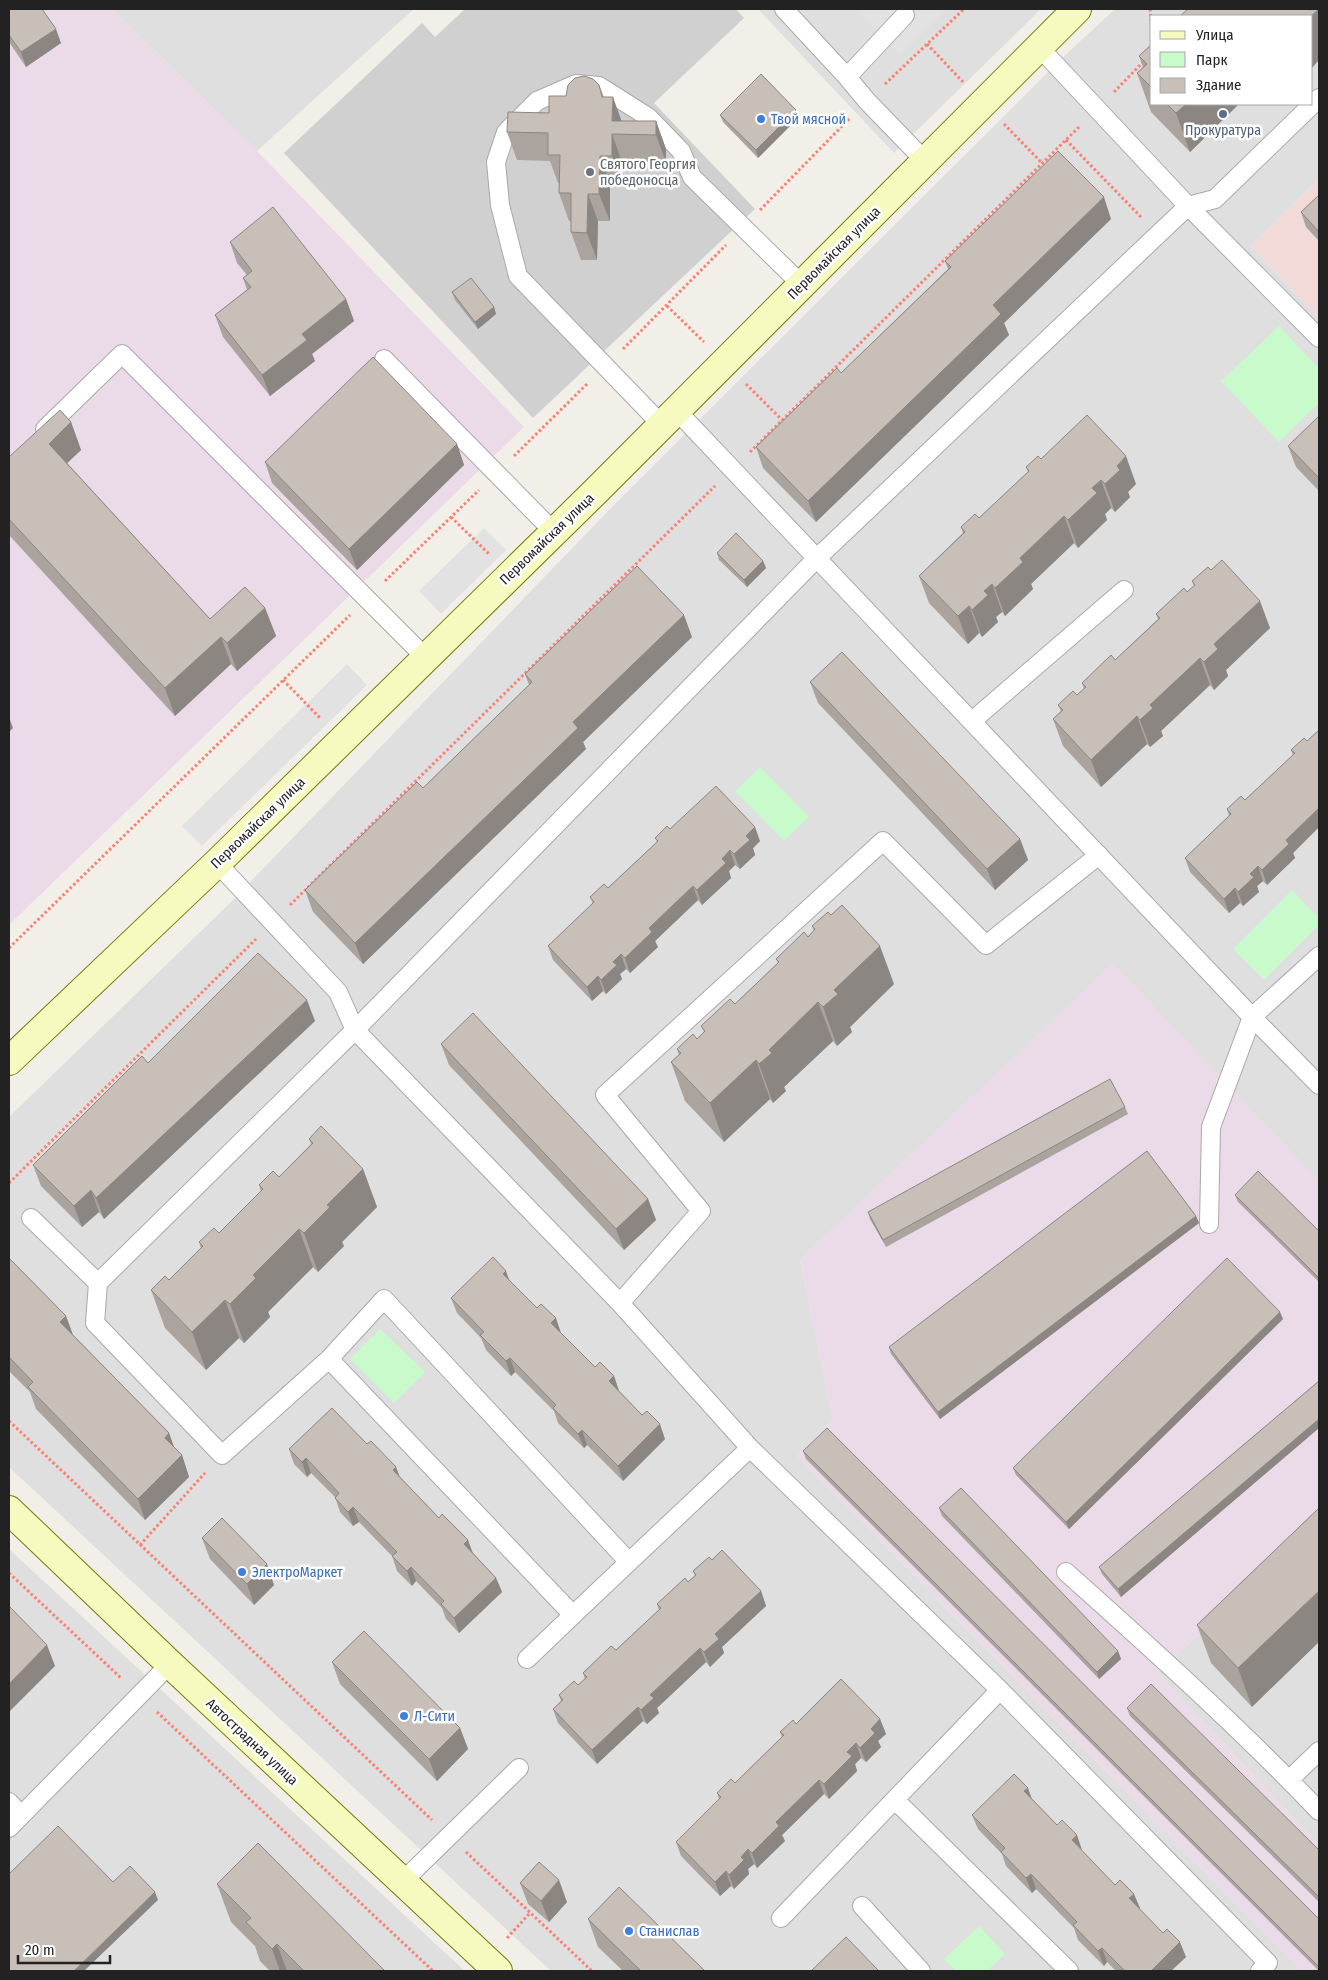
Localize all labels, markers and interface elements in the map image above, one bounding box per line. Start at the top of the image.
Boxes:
legend [1150,15,1313,105]
text: Улица [1195,26,1234,44]
text: Парк [1196,51,1227,69]
text: Здание [1196,76,1242,94]
marker: Прокуратура [1217,108,1229,120]
place label: Твой мясной [771,111,846,128]
marker: Твой мясной [755,113,767,125]
place label: Прокуратура [1185,122,1261,139]
place label: Святого Георгия победоносца [600,156,696,189]
marker: Святого Георгия победоносца [584,166,596,178]
street label: Первомайская улица [784,203,884,303]
street label: Первомайская улица [496,490,598,588]
street label: Первомайская улица [207,774,309,872]
place label: ЭлектроМаркет [252,1564,343,1581]
marker: ЭлектроМаркет [236,1566,248,1578]
street label: Автострадная улица [203,1695,302,1789]
place label: Л-Сити [414,1708,455,1725]
marker: Л-Сити [398,1710,410,1722]
place label: Станислав [639,1923,700,1940]
marker: Станислав [623,1925,635,1937]
scale bar [18,1932,110,1964]
text: 20 m [25,1941,55,1959]

